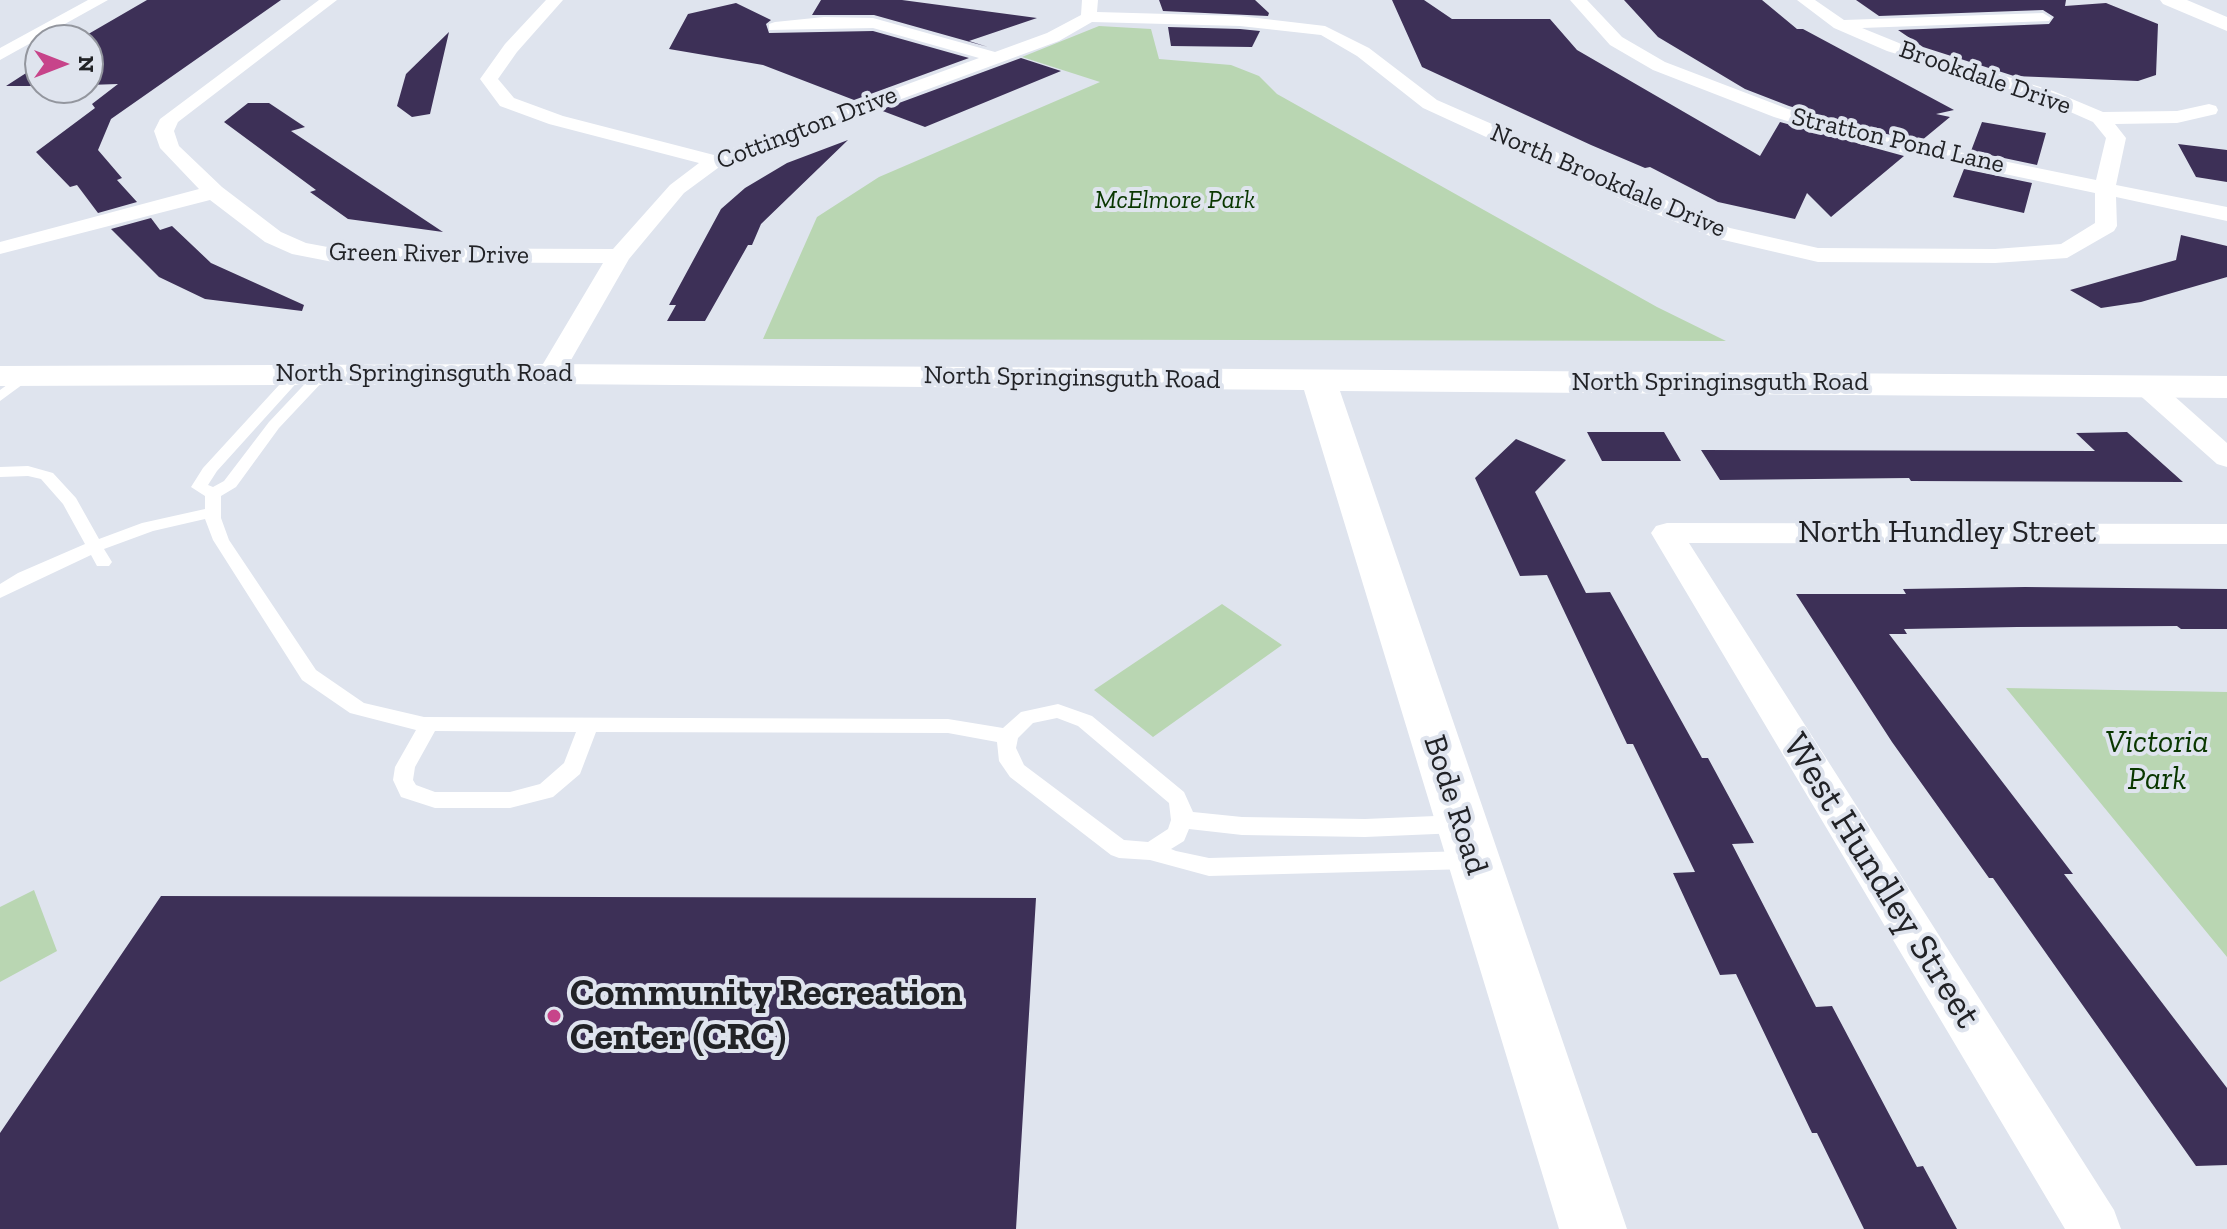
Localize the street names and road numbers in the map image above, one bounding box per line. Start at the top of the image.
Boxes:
street label: Brookdale Drive [1895,34,2075,122]
street label: Cottington Drive [712,79,902,177]
street label: Stratton Pond Lane [1789,101,2007,181]
street label: North Brookdale Drive [1486,117,1730,245]
street label: Green River Drive [329,237,529,271]
street label: North Springinsguth Road [276,358,572,390]
street label: North Springinsguth Road [923,360,1221,396]
street label: North Springinsguth Road [1572,367,1868,399]
street label: North Hundley Street [1798,514,2096,552]
street label: West Hundley Street [1772,725,1990,1037]
street label: Bode Road [1414,730,1496,880]

